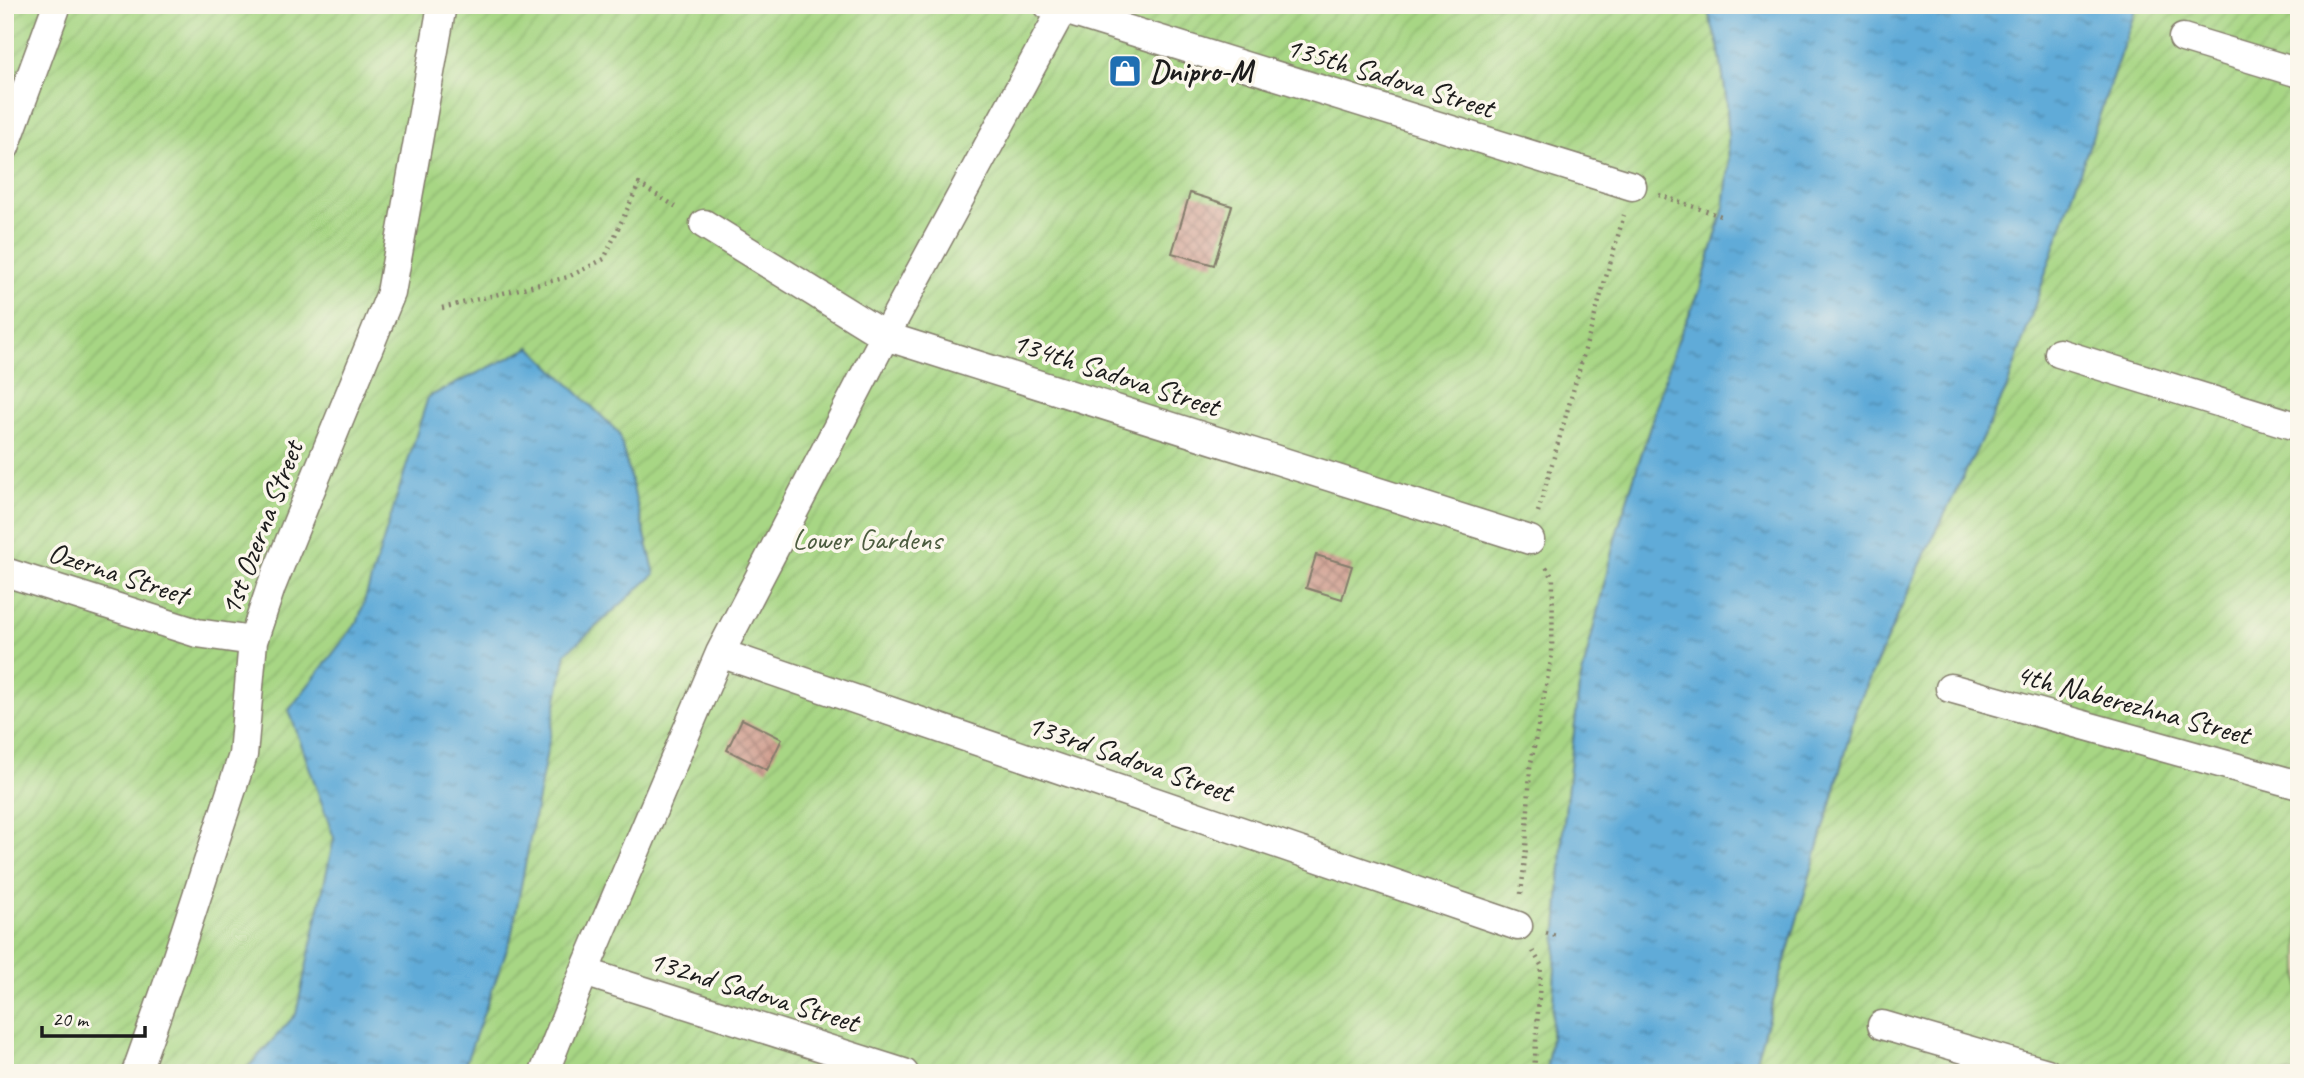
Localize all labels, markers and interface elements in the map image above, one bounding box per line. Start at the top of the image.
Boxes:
street label: 135th Sadova Street [1281,27,1501,128]
shop icon: Dnipro-M [1106,52,1144,90]
place label: Dnipro-M [1150,52,1256,90]
street label: 134th Sadova Street [1008,323,1227,426]
street label: 1st Ozerna Street [210,433,313,620]
park label: Lower Gardens [792,520,945,558]
street label: Ozerna Street [44,533,196,615]
street label: 4th Naberezhna Street [2012,655,2257,754]
street label: 133rd Sadova Street [1022,705,1240,812]
street label: 132nd Sadova Street [645,941,866,1042]
scale bar [42,994,145,1038]
text: 20 m [52,1006,90,1032]

